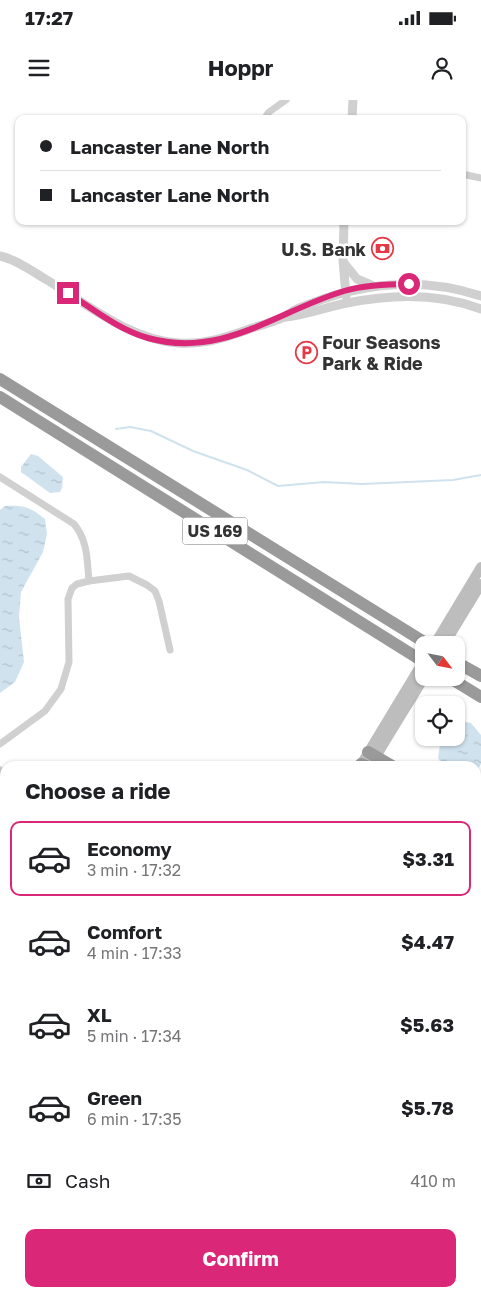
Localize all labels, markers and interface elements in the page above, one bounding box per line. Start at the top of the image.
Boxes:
text: 17:27 [25,6,73,29]
icon: menu [25,54,53,82]
text: Hoppr [208,54,273,81]
icon: person [428,54,456,82]
text: Lancaster Lane North [70,135,269,158]
text: Lancaster Lane North [70,183,269,206]
bank icon: U.S. Bank [370,237,394,261]
place label: U.S. Bank [281,238,367,260]
route start [398,273,420,295]
route end [57,282,79,304]
place label: Four Seasons Park & Ride [322,331,441,374]
parking icon: Four Seasons Park & Ride [294,340,318,364]
road number: US 169 [182,518,248,544]
north arrow [415,636,465,686]
map controls [415,636,465,746]
button: locate [415,696,465,746]
text: Choose a ride [25,777,171,804]
icon: car [27,836,72,881]
text: Economy [87,837,172,860]
text: $3.31 [402,847,454,870]
text: 3 min · 17:32 [87,860,181,880]
icon: car [27,919,72,964]
text: Comfort [87,920,162,943]
text: $4.47 [401,930,454,953]
text: 4 min · 17:33 [87,943,182,963]
icon: car [27,1002,72,1047]
text: XL [87,1003,112,1026]
text: $5.63 [400,1013,454,1036]
text: 5 min · 17:34 [87,1026,182,1046]
icon: car [27,1085,72,1130]
text: Green [87,1086,142,1109]
text: $5.78 [401,1096,454,1119]
text: 6 min · 17:35 [87,1109,181,1129]
icon: cash [25,1167,53,1195]
text: Cash [65,1169,110,1192]
text: 410 m [410,1171,456,1191]
button: Confirm [25,1229,456,1287]

